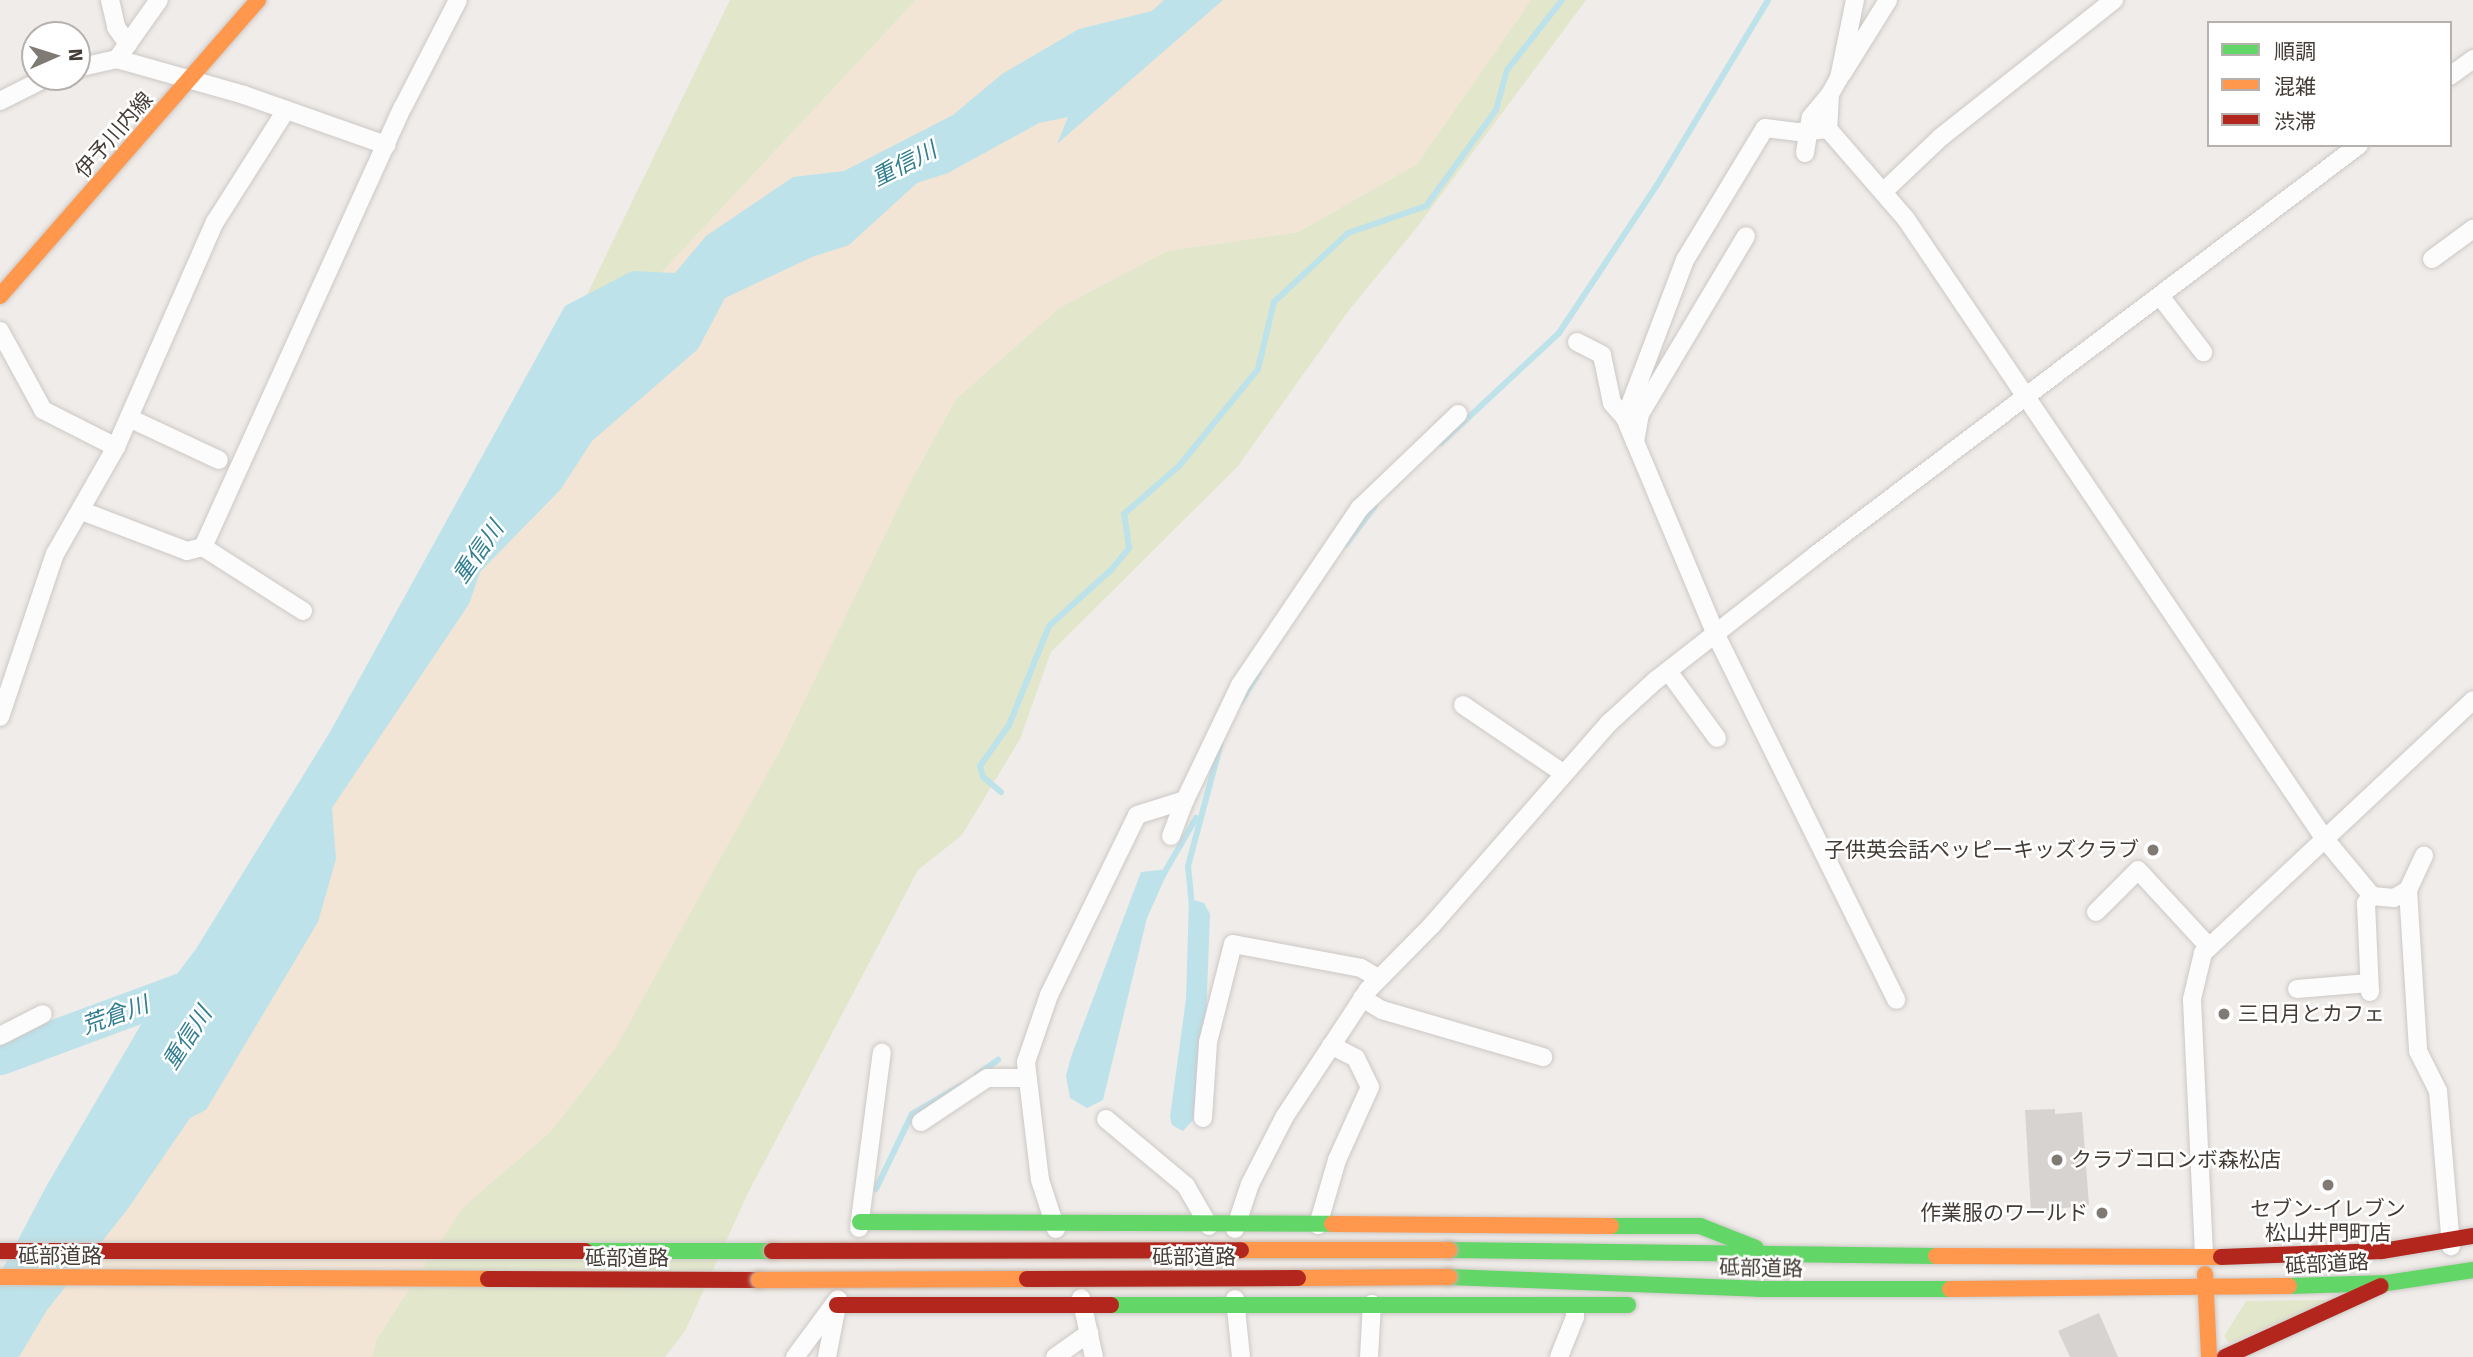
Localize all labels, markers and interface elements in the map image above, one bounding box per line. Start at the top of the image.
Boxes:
north arrow [21,21,91,91]
legend [2207,21,2452,147]
text: 順調 [2274,39,2316,65]
text: N [64,48,87,62]
text: 混雑 [2274,74,2316,100]
street label: 伊予川内線 [70,87,158,183]
text: 渋滞 [2274,109,2316,135]
water label: 重信川 [867,136,941,192]
water label: 重信川 [447,516,509,588]
place label: 子供英会話ペッピーキッズクラブ [1824,837,2139,863]
marker: 子供英会話ペッピーキッズクラブ [2145,842,2161,858]
water label: 荒倉川 [78,990,152,1040]
place label: 三日月とカフェ [2238,1001,2385,1027]
water label: 重信川 [157,1002,217,1074]
marker: 三日月とカフェ [2216,1006,2232,1022]
place label: クラブコロンボ森松店 [2071,1147,2281,1173]
marker: クラブコロンボ森松店 [2049,1152,2065,1168]
marker: セブン-イレブン 松山井門町店 [2320,1177,2336,1193]
place label: セブン-イレブン 松山井門町店 [2250,1196,2406,1246]
place label: 作業服のワールド [1920,1200,2088,1226]
marker: 作業服のワールド [2094,1205,2110,1221]
street label: 砥部道路 [18,1243,102,1269]
street label: 砥部道路 [1152,1244,1236,1270]
street label: 砥部道路 [585,1245,669,1271]
street label: 砥部道路 [2284,1249,2370,1279]
street label: 砥部道路 [1719,1255,1803,1281]

